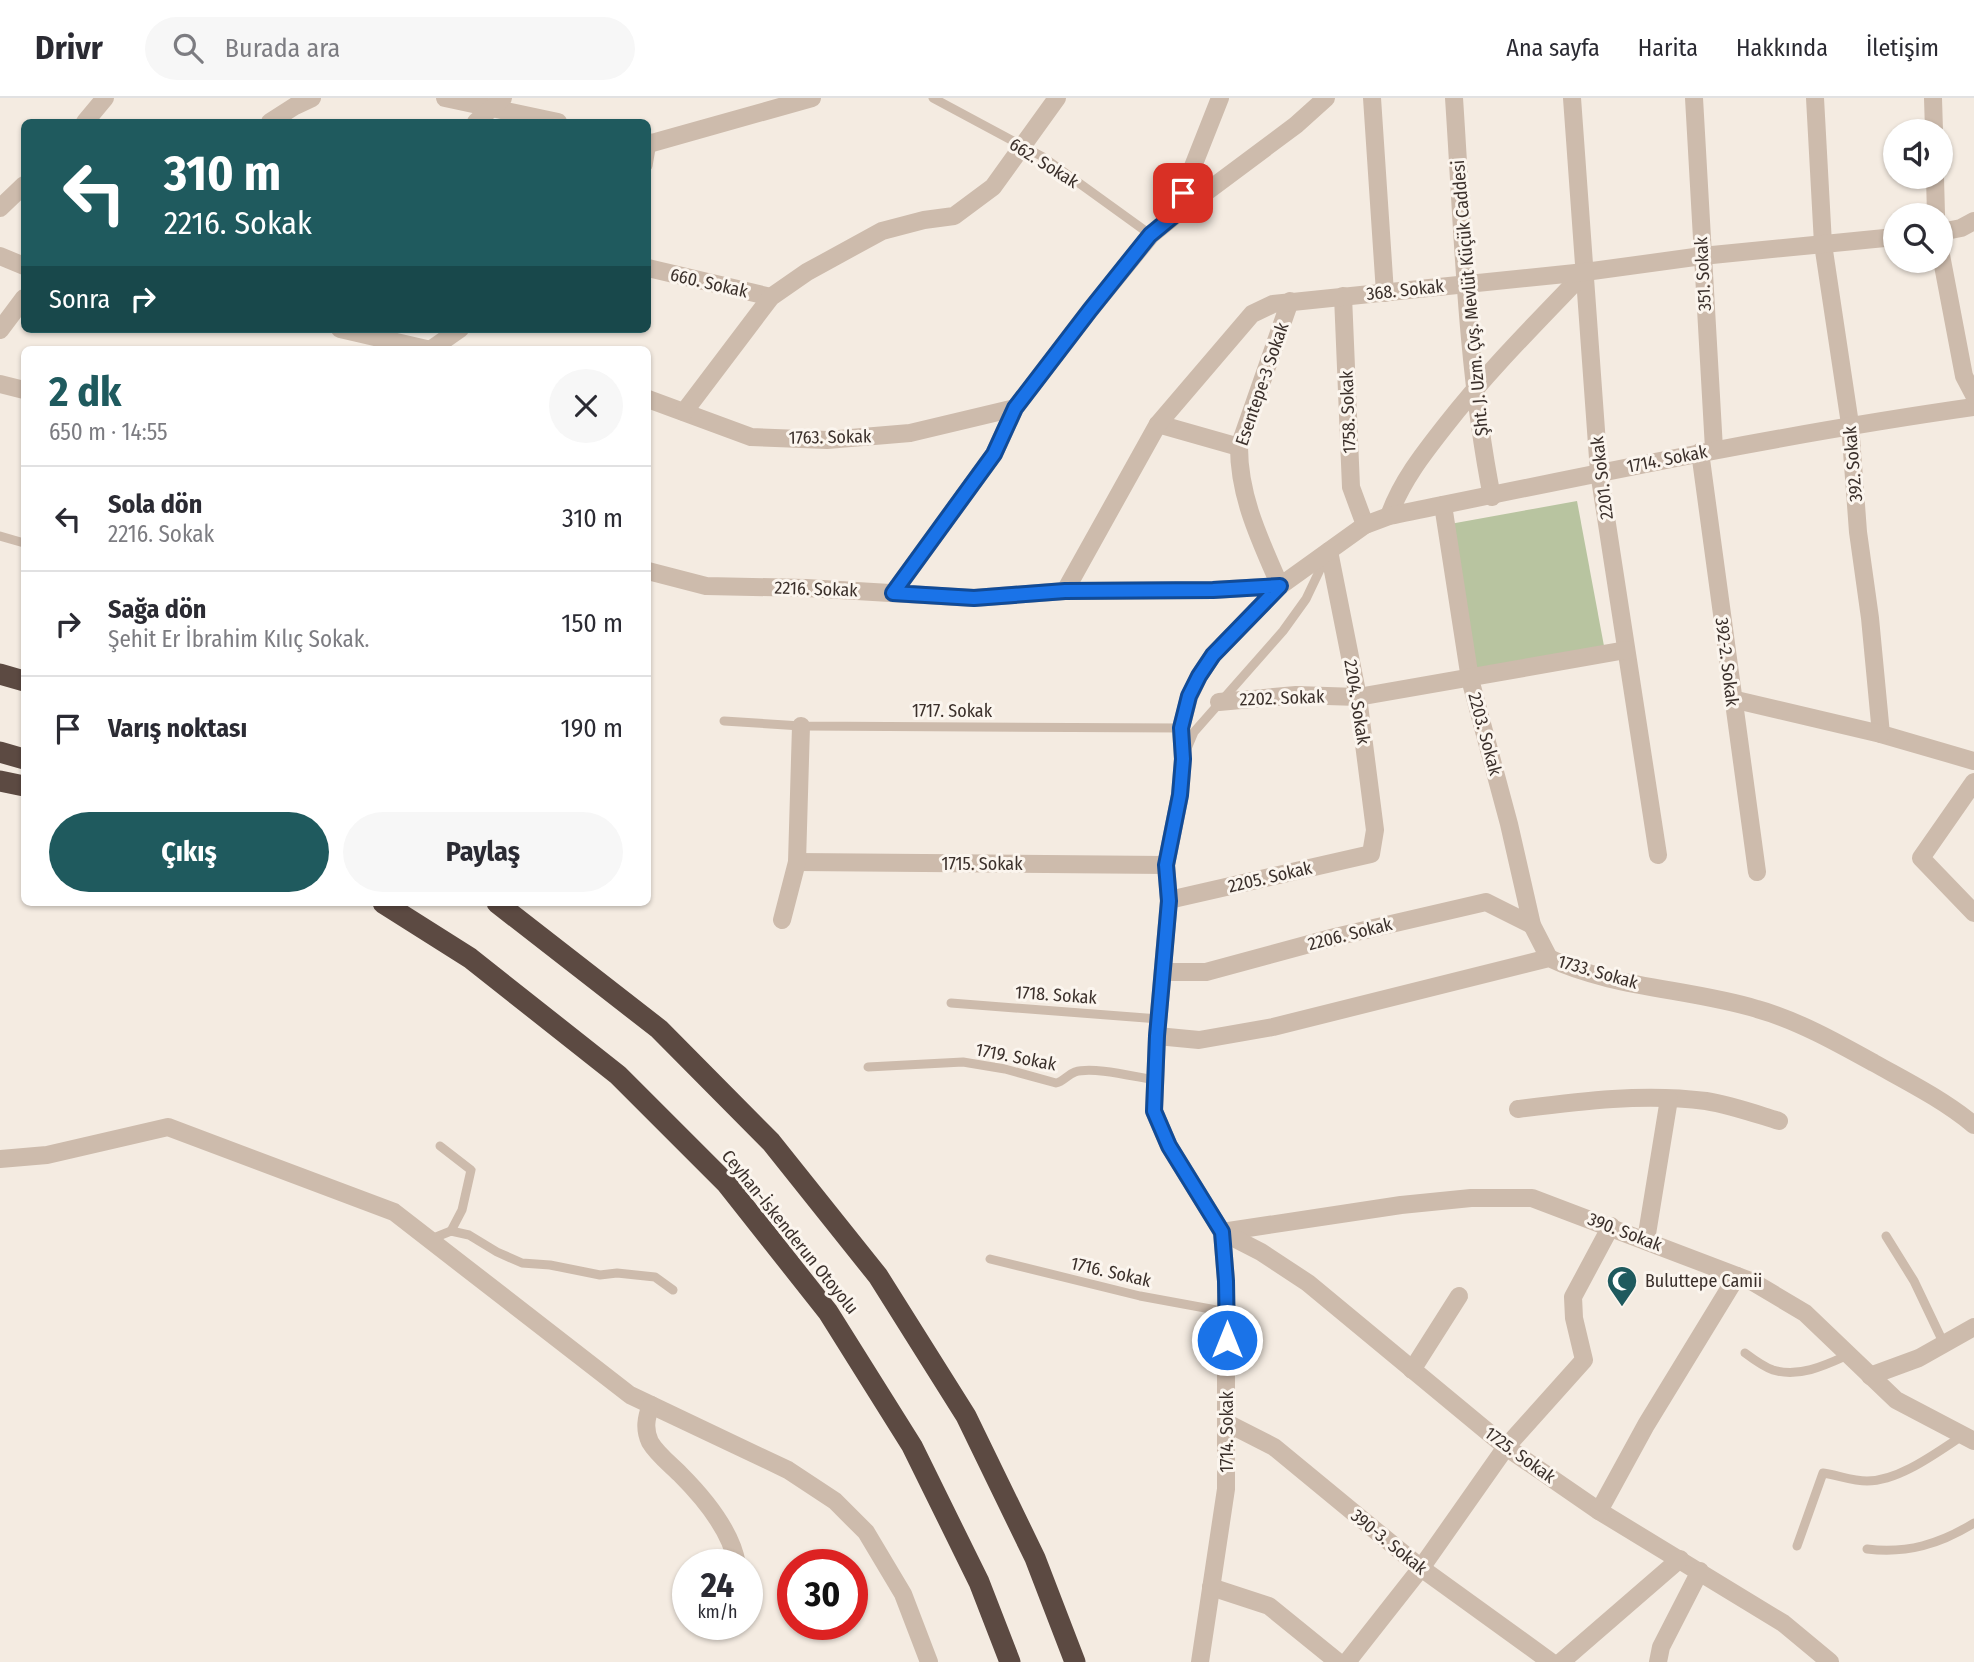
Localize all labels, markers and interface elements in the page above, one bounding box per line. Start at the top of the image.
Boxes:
search box [145,17,635,80]
text: Drivr [35,28,103,68]
icon: search [169,29,207,67]
text: Burada ara [225,33,340,64]
text: Ana sayfa [1506,34,1600,62]
text: Harita [1638,34,1698,62]
text: Hakkında [1736,34,1828,62]
text: İletişim [1866,34,1939,62]
map controls [1883,119,1953,273]
button: sound [1883,119,1953,189]
street label: 662. Sokak [1005,133,1083,193]
text: 310 m [164,144,281,203]
icon: left [49,147,140,238]
street label: Şht. J. Uzm. Çvş. Mevlüt Küçük Caddesi [1447,159,1493,437]
pin [1153,163,1213,223]
icon: arrive [1164,174,1202,212]
button: search [1883,203,1953,273]
text: 2216. Sokak [164,204,312,242]
street label: 351. Sokak [1690,236,1716,312]
street label: 660. Sokak [668,263,751,303]
street label: 368. Sokak [1365,275,1445,305]
icon: right [124,280,162,318]
text: Sonra [49,284,110,315]
street label: Esentepe-3 Sokak [1231,319,1294,449]
text: 2 dk [49,367,121,417]
button: close [549,369,623,443]
street label: 1758. Sokak [1336,369,1360,454]
text: 650 m · 14:55 [49,418,168,446]
street label: 1763. Sokak [789,425,872,449]
street label: 392. Sokak [1839,425,1867,503]
street label: 2201. Sokak [1586,435,1618,521]
street label: 1714. Sokak [1625,440,1710,478]
text: Sola dön [108,489,202,520]
icon: left [49,500,87,538]
text: 310 m [562,503,623,534]
text: 2216. Sokak [108,520,214,548]
street label: 2216. Sokak [774,577,859,601]
text: Sağa dön [108,594,207,625]
icon: right [49,605,87,643]
text: 150 m [561,608,623,639]
street label: 392-2. Sokak [1711,616,1743,708]
text: Şehit Er İbrahim Kılıç Sokak. [108,625,369,653]
street label: 2204. Sokak [1339,658,1375,747]
street label: 2202. Sokak [1239,686,1325,710]
street label: 2203. Sokak [1463,690,1507,778]
street label: 1717. Sokak [912,700,993,722]
icon: arrive [49,710,87,748]
text: Varış noktası [108,713,247,744]
text: 190 m [561,713,623,744]
button: Çıkış [49,812,329,892]
button: Paylaş [343,812,623,892]
street label: 1715. Sokak [941,853,1023,875]
street label: 2205. Sokak [1226,857,1315,897]
street label: 2206. Sokak [1306,913,1395,955]
street label: 1733. Sokak [1555,950,1641,994]
street label: 1718. Sokak [1014,981,1098,1009]
street label: 1719. Sokak [974,1038,1059,1076]
street label: Ceyhan-İskenderun Otoyolu [717,1145,863,1319]
street label: 390. Sokak [1585,1208,1666,1256]
street label: 1716. Sokak [1069,1252,1154,1292]
mosque icon: Buluttepe Camii [1605,1264,1639,1308]
place label: Buluttepe Camii [1645,1270,1762,1292]
position arrow [1190,1303,1264,1377]
street label: 1714. Sokak [1216,1391,1238,1473]
street label: 1725. Sokak [1480,1422,1560,1488]
street label: 390-3. Sokak [1347,1505,1432,1580]
speed limit sign: 30 [777,1549,868,1640]
text: 24 [701,1564,734,1606]
text: km/h [697,1601,738,1623]

